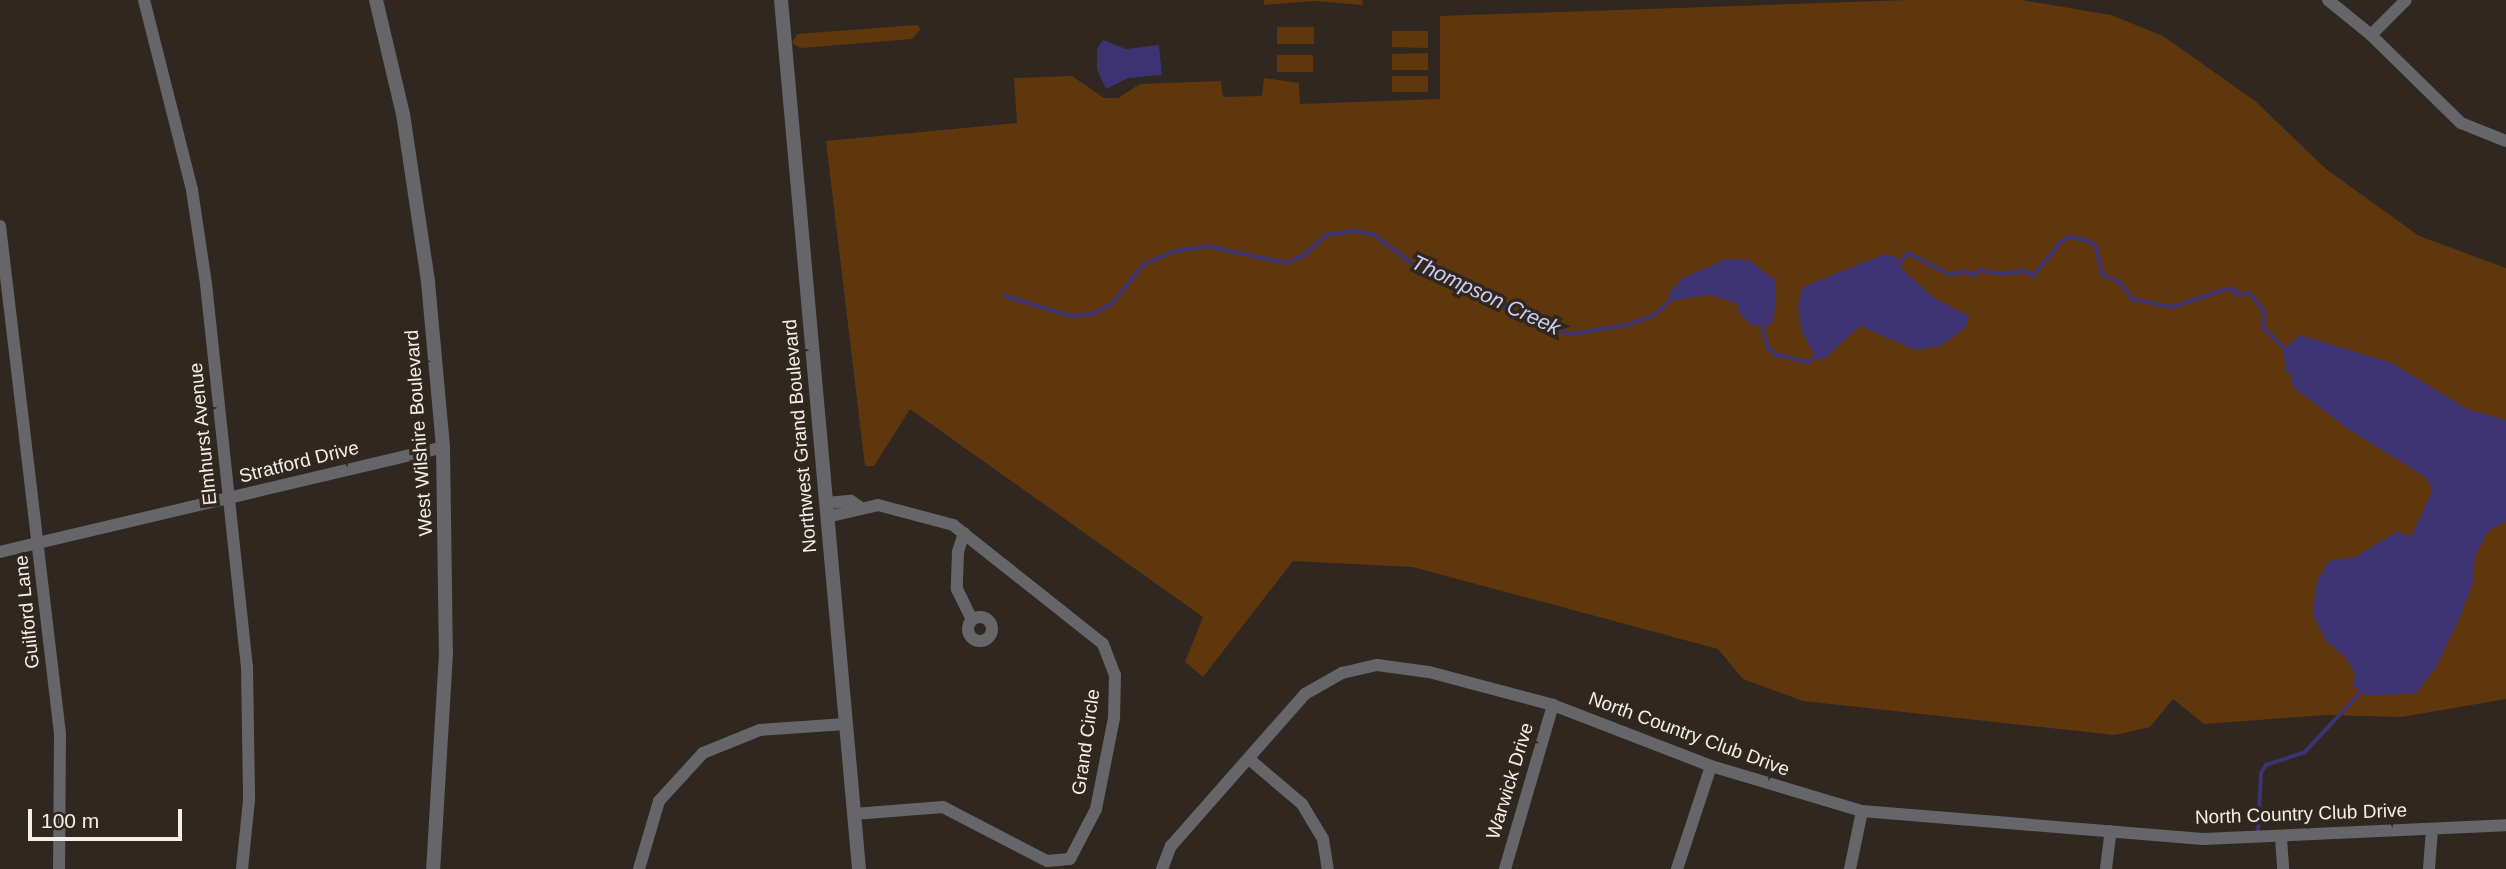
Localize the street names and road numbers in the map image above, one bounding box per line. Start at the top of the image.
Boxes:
street label: Northwest Grand Boulevard [778,318,822,554]
street label: West Wilshire Boulevard [400,329,438,537]
street label: Elmhurst Avenue [184,361,222,507]
street label: Stratford Drive [237,436,361,488]
street label: Guilford Lane [10,554,44,670]
street label: North Country Club Drive [1585,687,1793,781]
street label: Grand Circle [1067,688,1105,796]
street label: Warwick Drive [1481,720,1539,842]
street label: North Country Club Drive [2195,799,2407,829]

